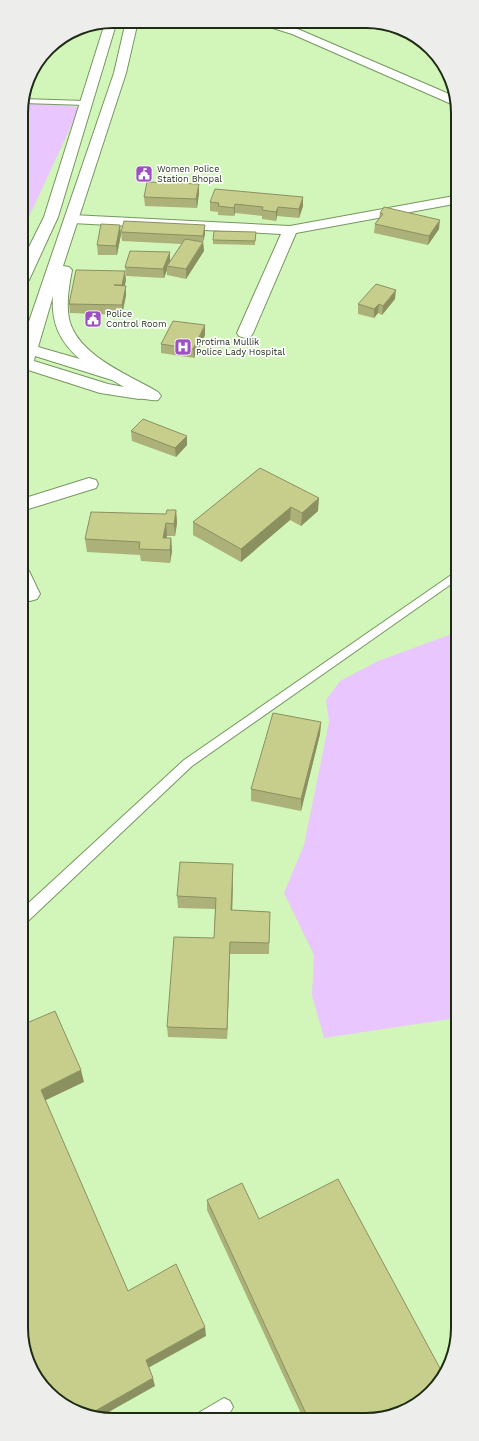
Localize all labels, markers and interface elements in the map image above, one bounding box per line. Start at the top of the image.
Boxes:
public building icon: Women Police Station Bhopal [134,164,154,184]
place label: Women Police Station Bhopal [157,164,222,184]
public building icon: Police Control Room [83,309,103,329]
place label: Police Control Room [106,309,167,329]
hospital icon: Protima Mullik Police Lady Hospital [173,337,193,357]
place label: Protima Mullik Police Lady Hospital [196,337,285,357]

